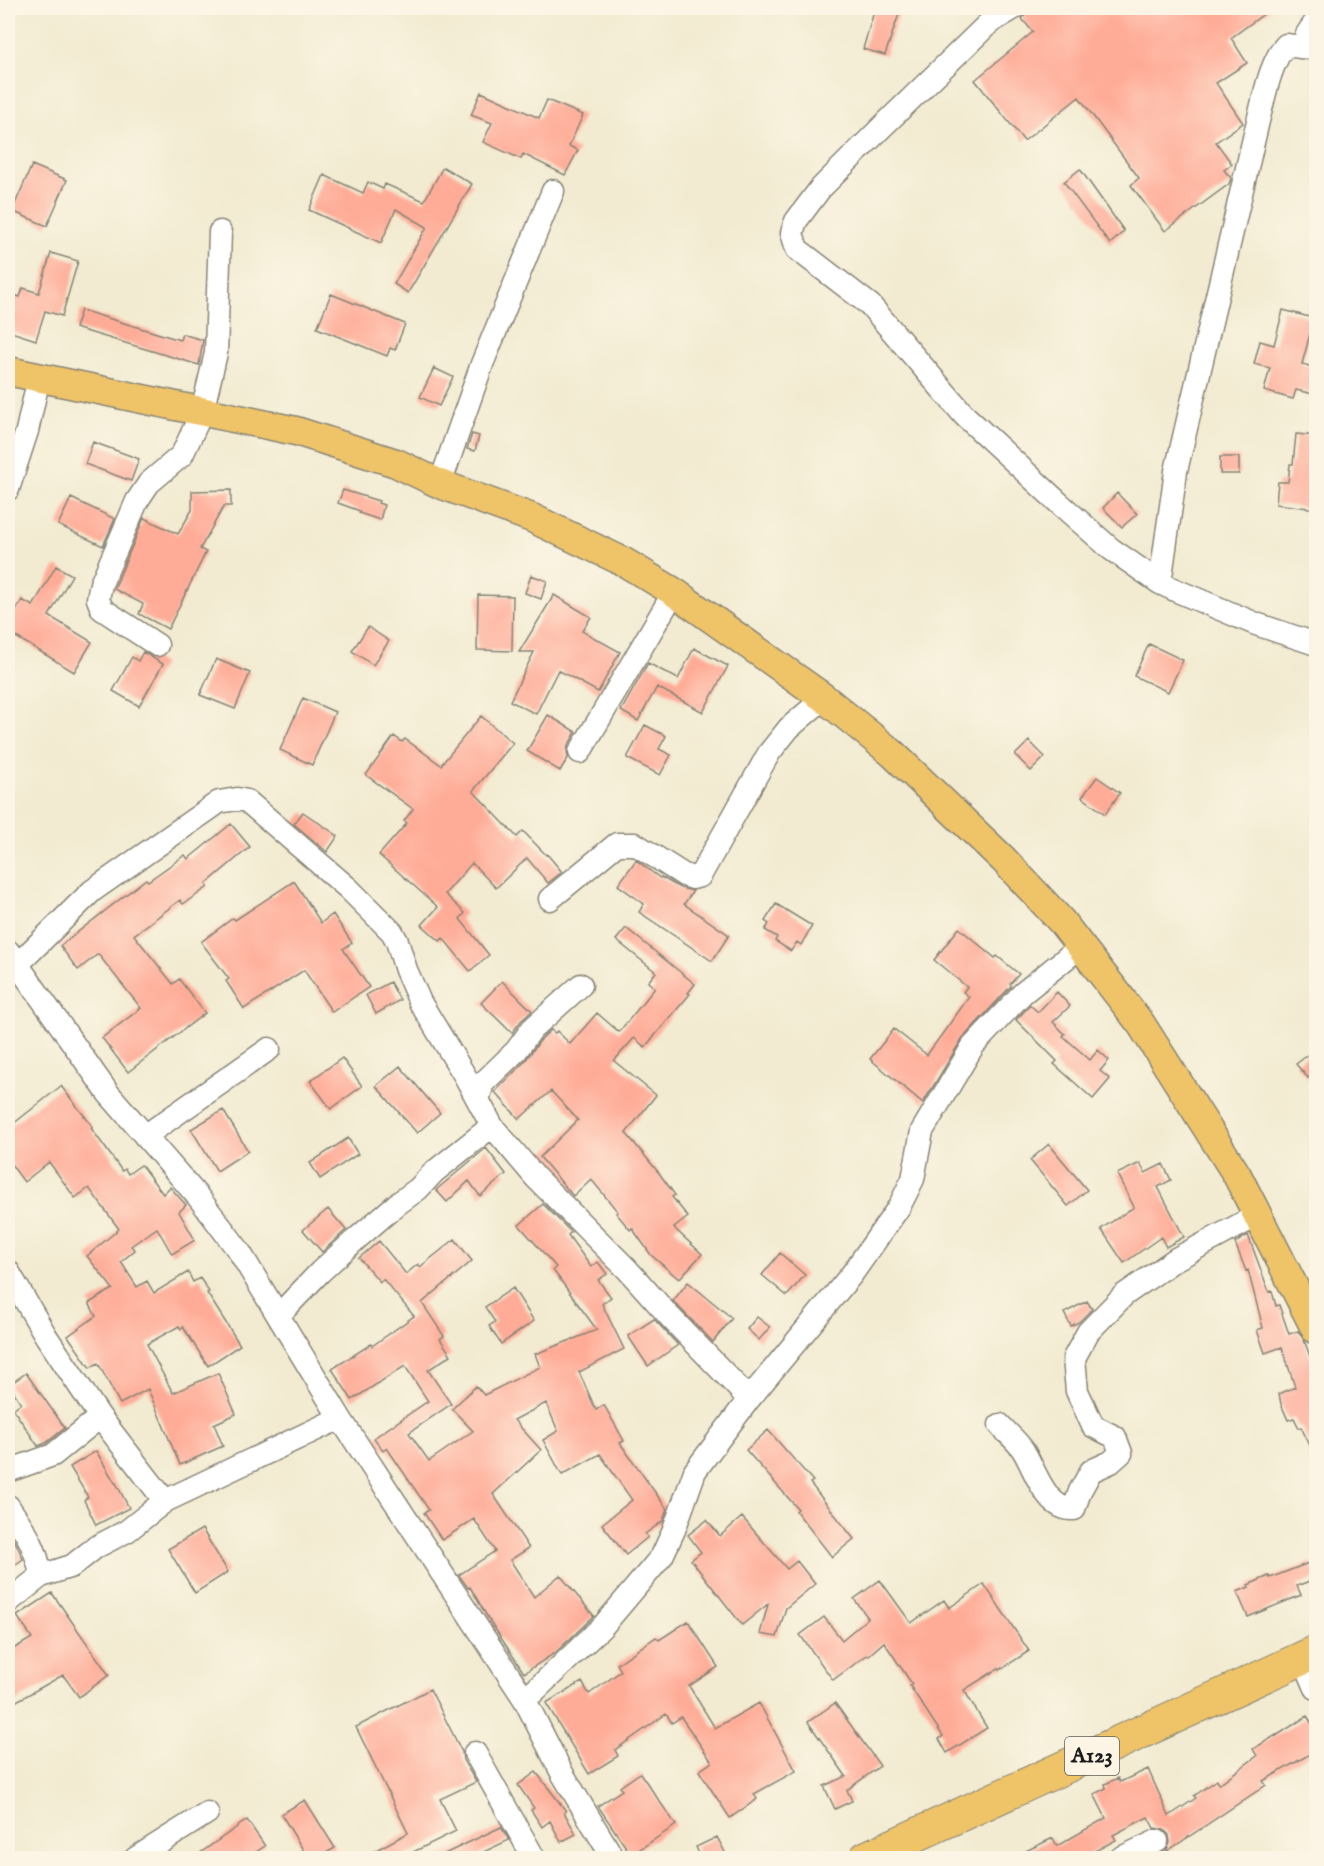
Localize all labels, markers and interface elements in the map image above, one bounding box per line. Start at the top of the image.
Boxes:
road number: A123 [1065,1737,1119,1775]

